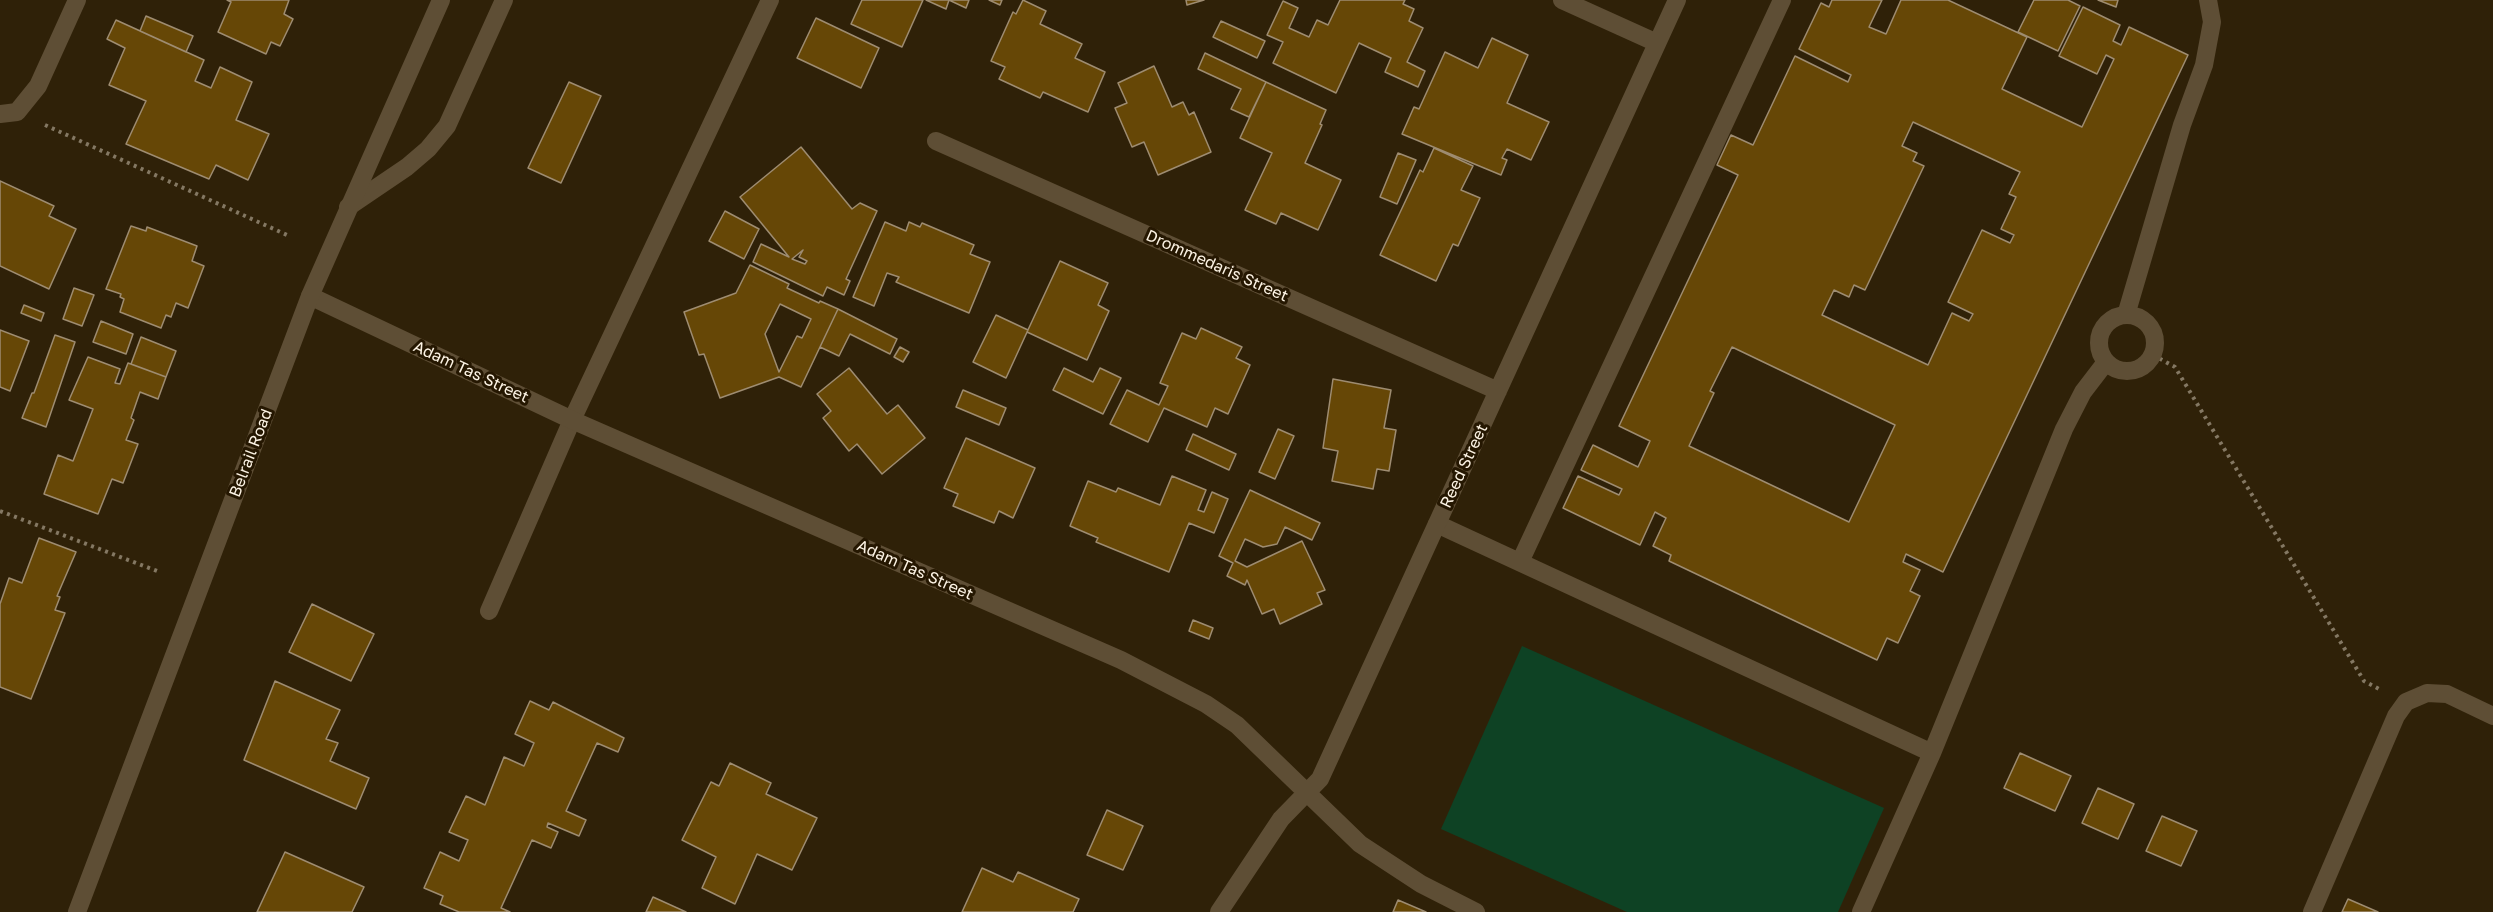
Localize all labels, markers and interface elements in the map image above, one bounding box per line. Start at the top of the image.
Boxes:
street label: Drommedaris Street [1143,226,1291,306]
street label: Adam Tas Street [410,337,532,407]
street label: Belrail Road [225,406,277,500]
street label: Reed Street [1436,421,1492,511]
street label: Adam Tas Street [854,536,976,604]

